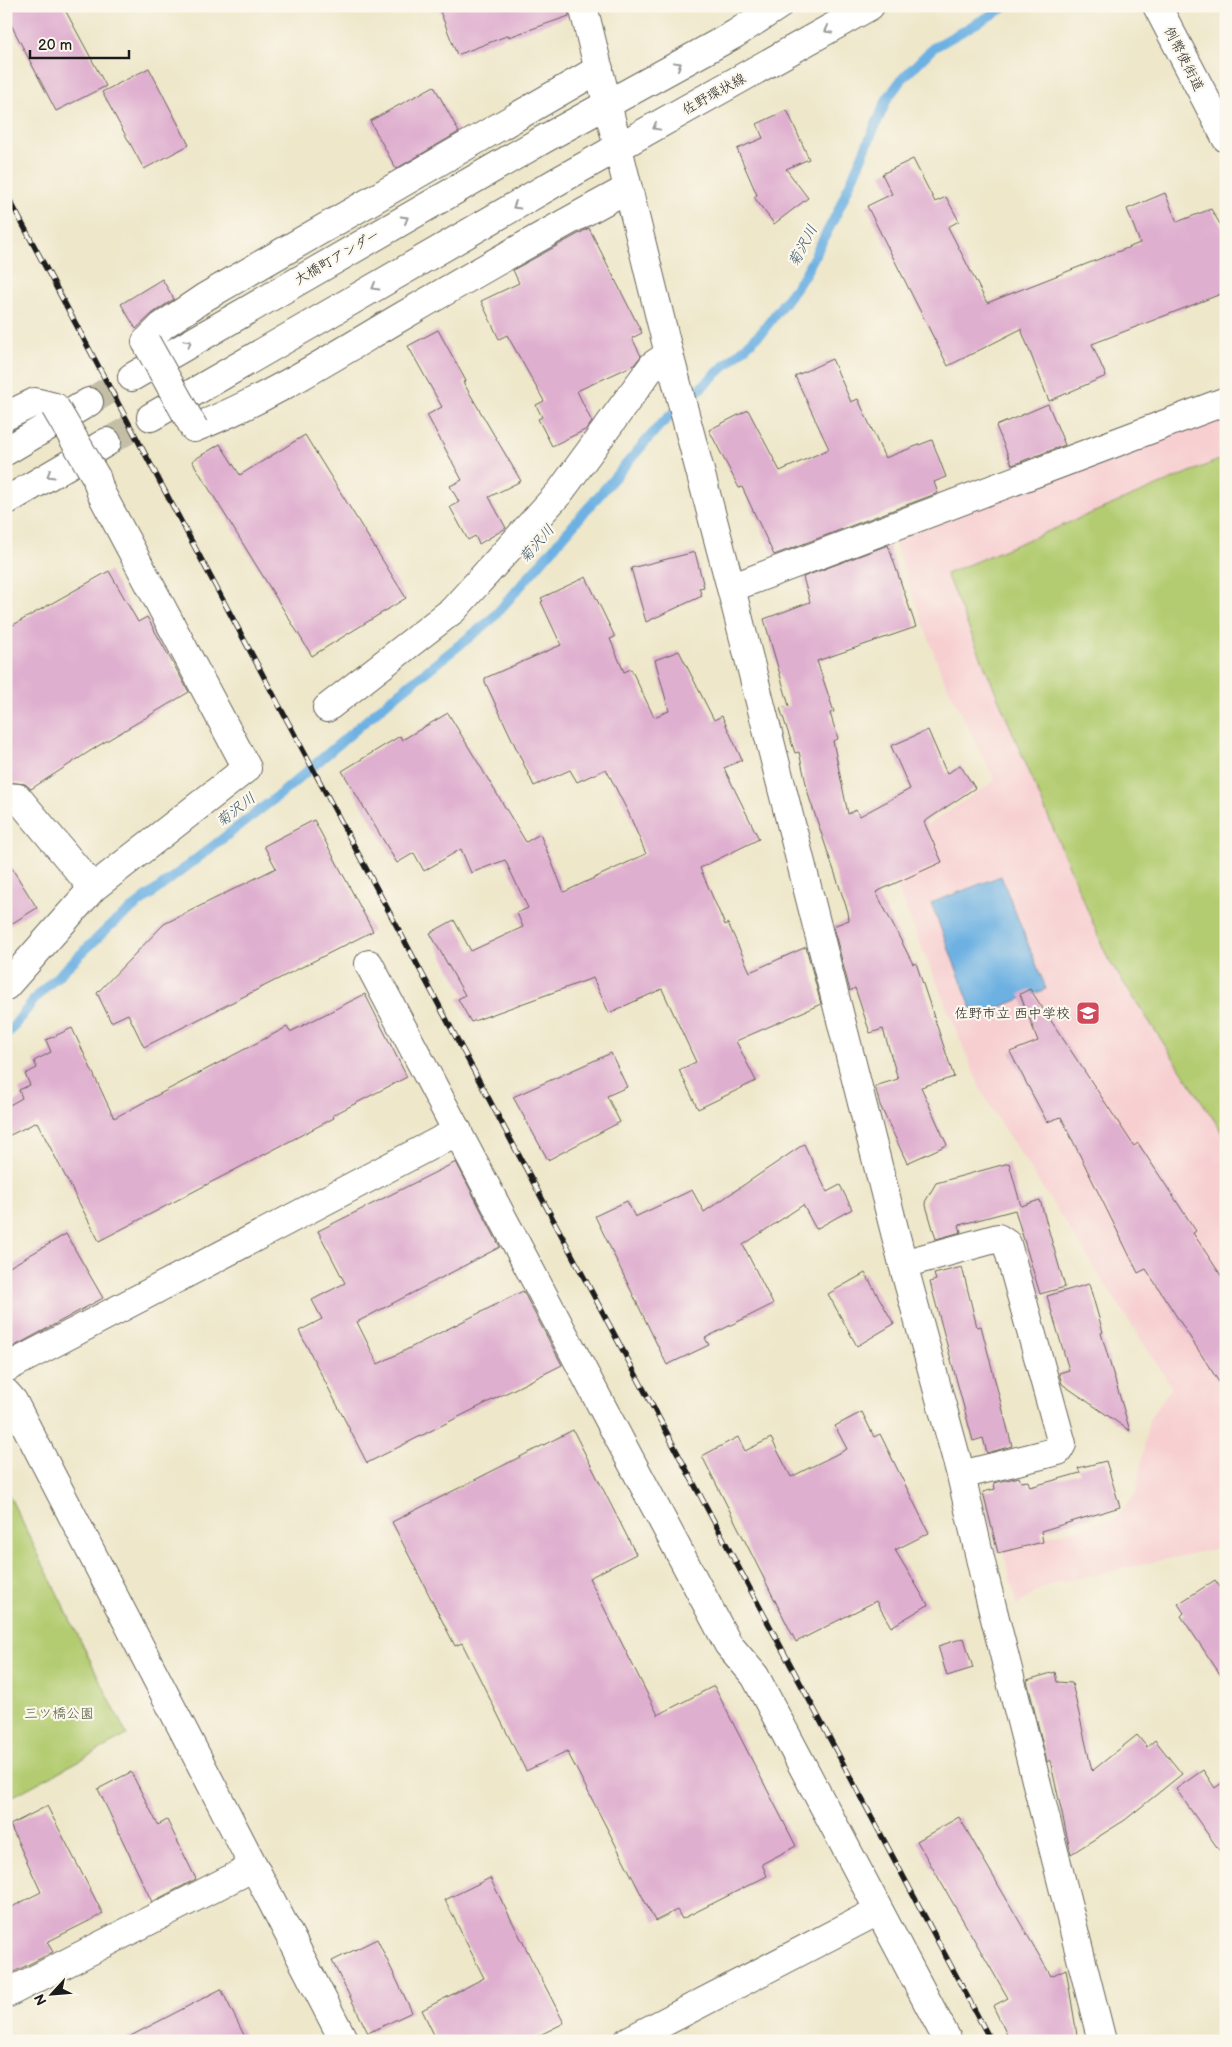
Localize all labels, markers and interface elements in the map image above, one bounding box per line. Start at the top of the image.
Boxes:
one-way arrow [824,24,833,34]
street label: 例幣使街道 [1161,24,1207,94]
scale bar [30,28,129,60]
text: 20 m [38,36,72,55]
one-way arrow [673,61,682,71]
street label: 佐野環状線 [679,70,749,118]
one-way arrow [652,120,661,130]
one-way arrow [512,199,521,209]
one-way arrow [400,215,409,225]
water label: 菊沢川 [784,222,822,270]
street label: 大橋町アンダー [291,226,383,288]
one-way arrow [372,281,381,291]
one-way arrow [183,339,192,349]
one-way arrow [46,469,55,479]
water label: 菊沢川 [515,521,559,567]
water label: 菊沢川 [212,789,260,831]
school or university icon: 佐野市立 西中学校 [1075,1000,1101,1026]
place label: 佐野市立 西中学校 [954,1005,1070,1022]
park label: 三ツ橋公園 [24,1705,94,1722]
north arrow [28,1970,78,2020]
text: N [31,1991,51,2008]

